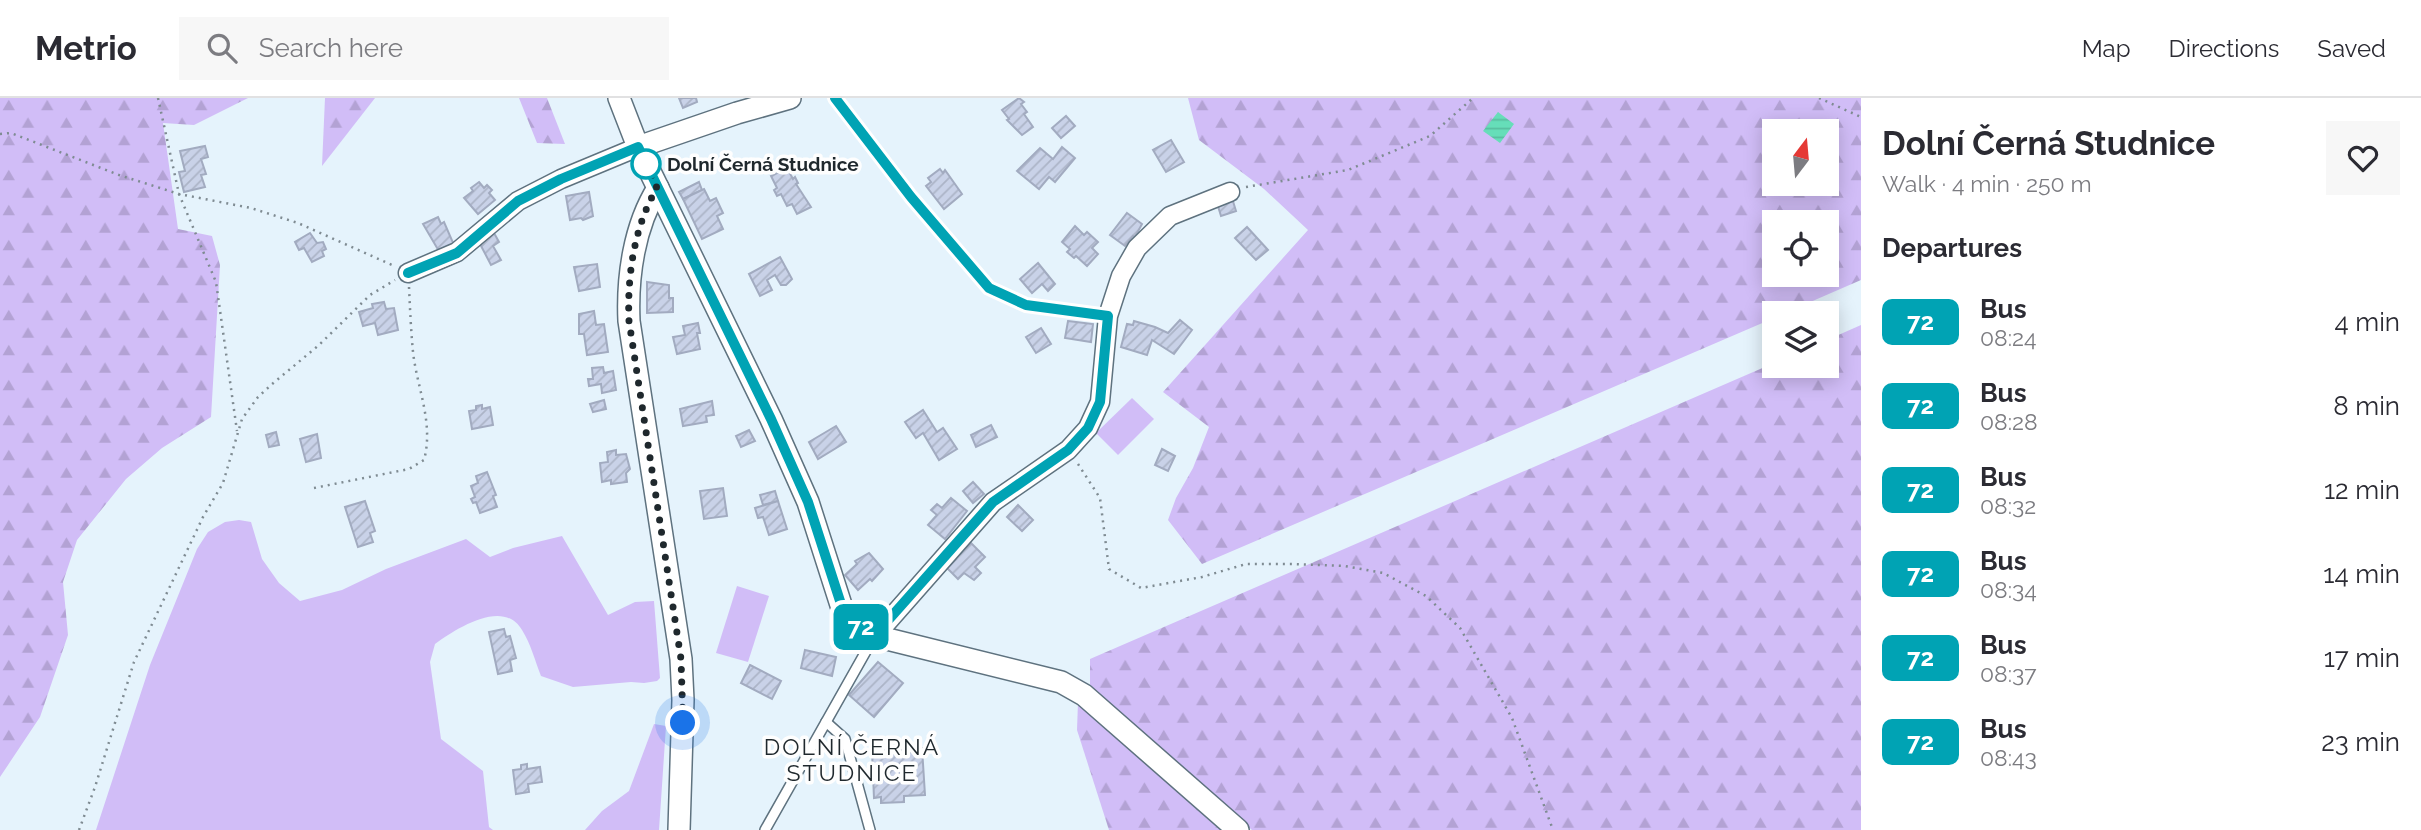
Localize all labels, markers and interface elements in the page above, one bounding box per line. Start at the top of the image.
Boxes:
search box [179,17,669,80]
text: Metrio [35,29,137,68]
icon: search [203,29,241,67]
text: Search here [259,33,403,63]
text: Map [2082,34,2131,63]
text: Directions [2169,34,2279,63]
text: Saved [2317,34,2386,63]
north arrow [1762,119,1839,196]
map controls [1762,119,1839,378]
button: heart [2326,121,2400,195]
text: Dolní Černá Studnice [1882,124,2215,163]
marker: Dolní Černá Studnice [631,149,661,179]
place label: Dolní Černá Studnice [667,153,859,175]
text: Walk · 4 min · 250 m [1882,170,2092,197]
button: locate [1762,210,1839,287]
text: Departures [1882,233,2022,263]
text: Bus [1980,294,2027,324]
button: layers [1762,301,1839,378]
text: 72 [1907,307,1934,336]
text: 4 min [2334,307,2400,337]
text: 08:24 [1980,324,2037,351]
text: Bus [1980,378,2027,408]
text: 72 [1907,391,1934,420]
text: 8 min [2333,391,2400,421]
text: 08:28 [1980,408,2038,435]
text: Bus [1980,462,2027,492]
text: 72 [1907,475,1934,504]
text: 12 min [2324,475,2400,505]
text: 08:32 [1980,492,2036,519]
text: Bus [1980,546,2027,576]
text: 72 [1907,559,1934,588]
text: 14 min [2323,559,2400,589]
text: 08:34 [1980,576,2037,603]
line badge: 72 [830,604,892,650]
text: 72 [848,612,875,641]
text: Bus [1980,630,2027,660]
text: 72 [1907,643,1934,672]
text: 17 min [2324,643,2400,673]
text: 08:37 [1980,660,2037,687]
your location [665,705,700,740]
text: Bus [1980,714,2027,744]
text: 72 [1907,727,1934,756]
text: 23 min [2321,727,2400,757]
district label: DOLNÍ ČERNÁ STUDNICE [764,733,940,786]
text: 08:43 [1980,744,2037,771]

